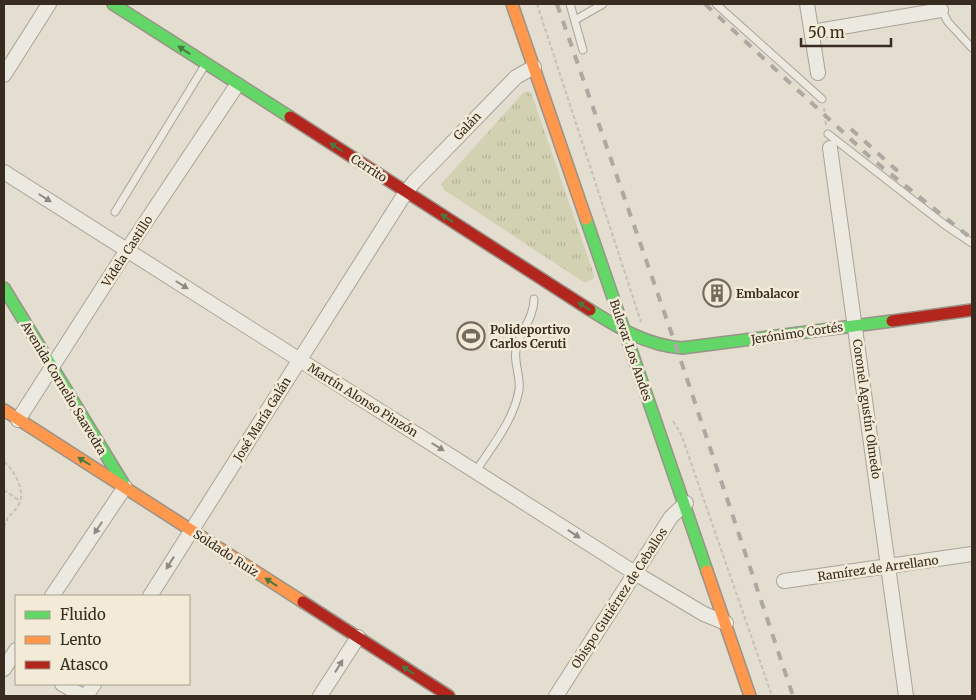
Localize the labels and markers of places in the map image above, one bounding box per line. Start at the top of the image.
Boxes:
building icon: Embalacor [702,278,732,308]
place label: Embalacor [736,286,800,301]
sports icon: Polideportivo Carlos Ceruti [456,321,486,351]
place label: Polideportivo Carlos Ceruti [490,322,570,351]

